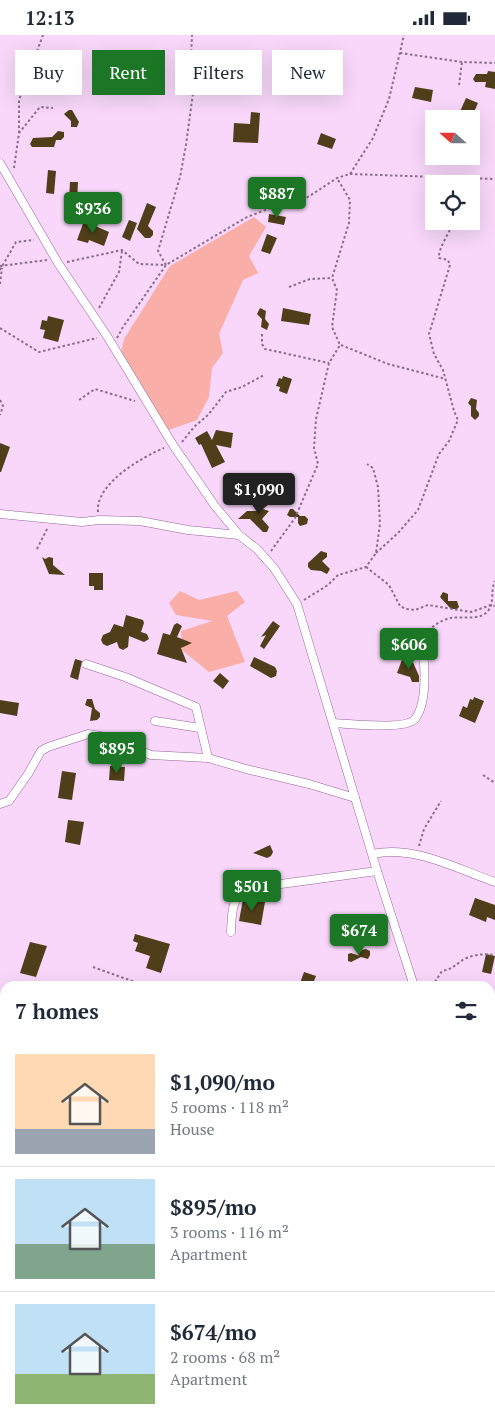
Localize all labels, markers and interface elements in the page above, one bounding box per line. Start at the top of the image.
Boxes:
text: 12:13 [25,5,74,30]
chip: Buy [15,50,82,95]
chip: Rent [92,50,165,95]
chip: Filters [175,50,262,95]
chip: New [272,50,343,95]
north arrow [425,110,480,165]
map controls [425,110,480,230]
button: locate [425,175,480,230]
pin: $887 [247,177,307,219]
text: $887 [259,182,295,204]
pin: $936 [63,191,123,234]
text: $936 [75,197,111,219]
pin: $1,090 [218,473,300,515]
text: $1,090 [234,478,284,500]
pin: $606 [379,627,439,670]
text: $606 [391,633,427,655]
pin: $895 [87,731,147,774]
text: $895 [99,737,135,759]
pin: $501 [222,869,282,912]
text: $501 [234,875,270,897]
pin: $674 [329,913,389,956]
text: $674 [341,919,377,941]
text: 7 homes [15,997,99,1025]
icon: filters [452,997,480,1025]
text: $1,090/mo [170,1068,275,1096]
icon: home [55,1074,115,1134]
text: 5 rooms · 118 m² [170,1096,289,1118]
text: House [170,1118,215,1140]
text: $895/mo [170,1193,257,1221]
icon: home [55,1199,115,1259]
text: 3 rooms · 116 m² [170,1221,289,1243]
text: Apartment [170,1243,247,1265]
text: $674/mo [170,1318,257,1346]
icon: home [55,1324,115,1384]
text: 2 rooms · 68 m² [170,1346,280,1368]
text: Apartment [170,1368,247,1390]

